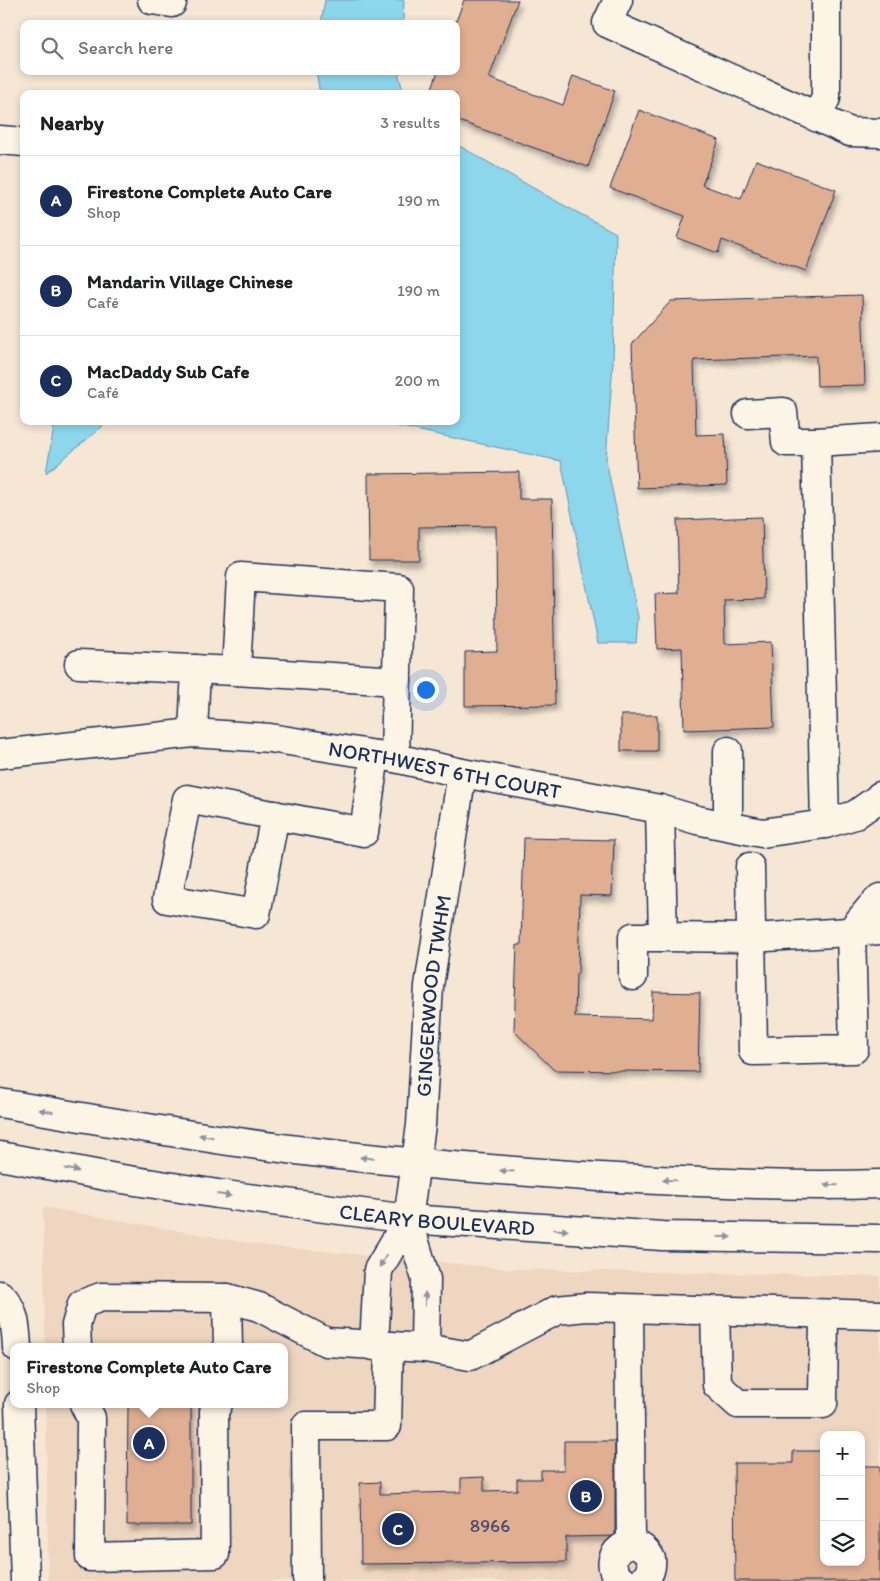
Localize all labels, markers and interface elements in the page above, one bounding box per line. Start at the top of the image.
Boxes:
search box [20,20,460,75]
icon: search [38,34,66,62]
text: Search here [78,36,173,59]
text: Nearby [40,110,104,135]
text: 3 results [380,113,440,132]
text: Firestone Complete Auto Care [87,180,332,203]
text: A [51,191,61,210]
text: 190 m [397,191,440,210]
text: Shop [87,203,121,222]
text: Mandarin Village Chinese [87,270,293,293]
text: B [51,281,61,300]
text: 190 m [397,281,440,300]
text: Café [87,293,119,312]
text: MacDaddy Sub Cafe [87,360,250,383]
text: C [51,371,61,390]
text: 200 m [395,371,440,390]
text: Café [87,383,119,402]
your location [413,677,439,703]
street label: NORTHWEST 6TH COURT [327,735,564,803]
street label: GINGERWOOD TWHM [410,893,455,1098]
one-way arrow [37,1106,53,1114]
one-way arrow [198,1132,214,1140]
one-way arrow [359,1154,375,1162]
one-way arrow [64,1166,80,1174]
one-way arrow [498,1167,514,1175]
one-way arrow [661,1176,677,1184]
one-way arrow [823,1181,839,1189]
one-way arrow [217,1191,233,1199]
street label: CLEARY BOULEVARD [338,1198,536,1240]
one-way arrow [554,1226,570,1234]
one-way arrow [716,1233,732,1241]
one-way arrow [379,1254,388,1267]
one-way arrow [422,1291,430,1307]
popup [10,1343,288,1408]
text: Firestone Complete Auto Care [27,1355,272,1378]
text: Shop [27,1378,60,1397]
pin: A [133,1424,165,1462]
map controls [820,1431,865,1566]
button: + [820,1431,865,1476]
button: − [820,1476,865,1521]
pin: B [570,1477,602,1515]
pin: C [382,1510,414,1548]
house number: 8966 [470,1514,510,1537]
button: layers [820,1521,865,1566]

